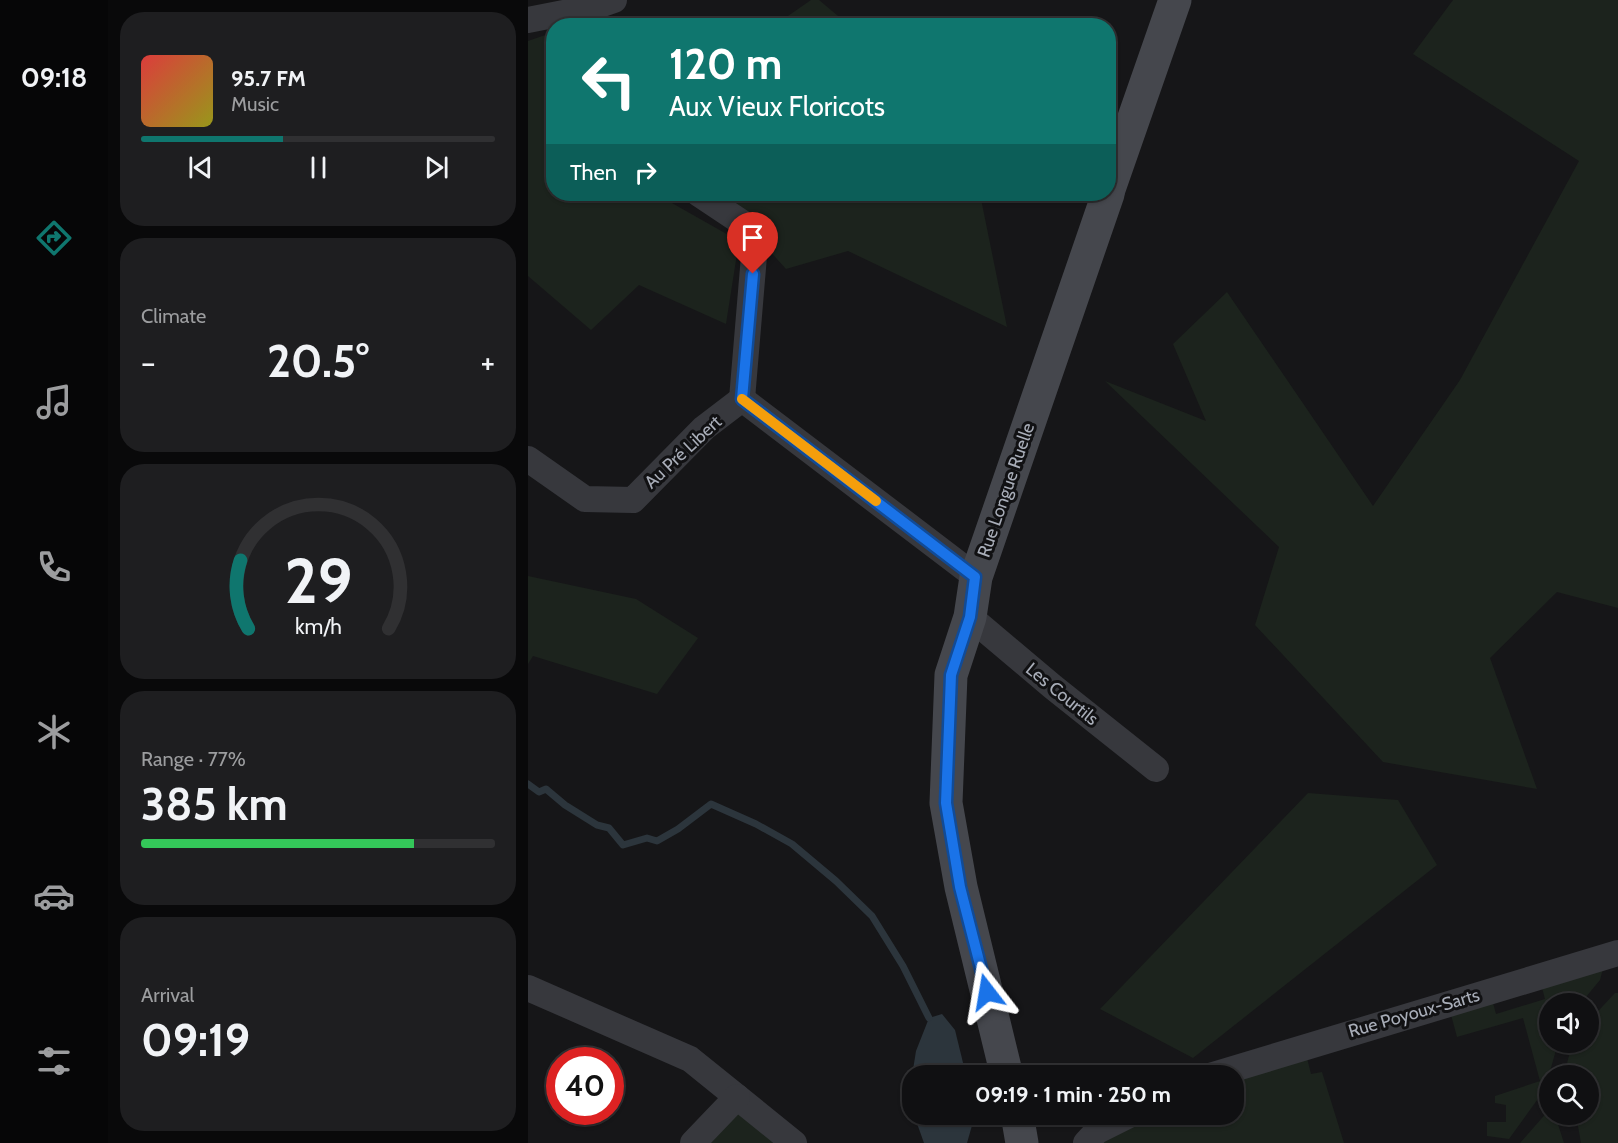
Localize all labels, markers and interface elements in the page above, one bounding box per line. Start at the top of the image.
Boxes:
text: 120 m [669,38,782,90]
icon: left [570,42,648,120]
text: 09:18 [21,61,87,94]
text: 95.7 FM [231,65,306,92]
text: Aux Vieux Floricots [669,90,885,123]
text: Music [231,92,279,116]
icon: previous [184,151,217,184]
icon: pause [302,151,335,184]
icon: next [420,151,453,184]
icon: right [629,156,662,189]
text: Then [570,159,617,186]
pin [727,212,778,274]
icon: directions [33,217,75,259]
icon: arrive [736,221,769,254]
text: Climate [141,304,206,328]
text: 20.5° [267,334,369,388]
text: − [141,342,156,382]
text: + [480,342,495,382]
icon: music [33,381,75,423]
street label: Au Pré Libert [640,411,726,493]
street label: Rue Longue Ruelle [973,420,1039,560]
text: 29 [284,543,352,619]
icon: phone [33,546,75,588]
text: km/h [295,613,341,639]
street label: Les Courtils [1021,658,1103,730]
icon: climate [33,711,75,753]
text: Range · 77% [141,747,246,771]
text: 385 km [141,777,288,831]
icon: car [33,875,75,917]
position arrow [955,960,1019,1024]
text: Arrival [141,983,194,1007]
street label: Rue Poyoux-Sarts [1346,984,1482,1042]
map controls [1539,993,1599,1125]
button: sound [1539,993,1599,1053]
text: 09:19 [141,1013,250,1067]
icon: filters [33,1040,75,1082]
speed limit sign: 40 [546,1047,624,1125]
button: search [1539,1065,1599,1125]
text: 09:19 · 1 min · 250 m [975,1081,1171,1108]

